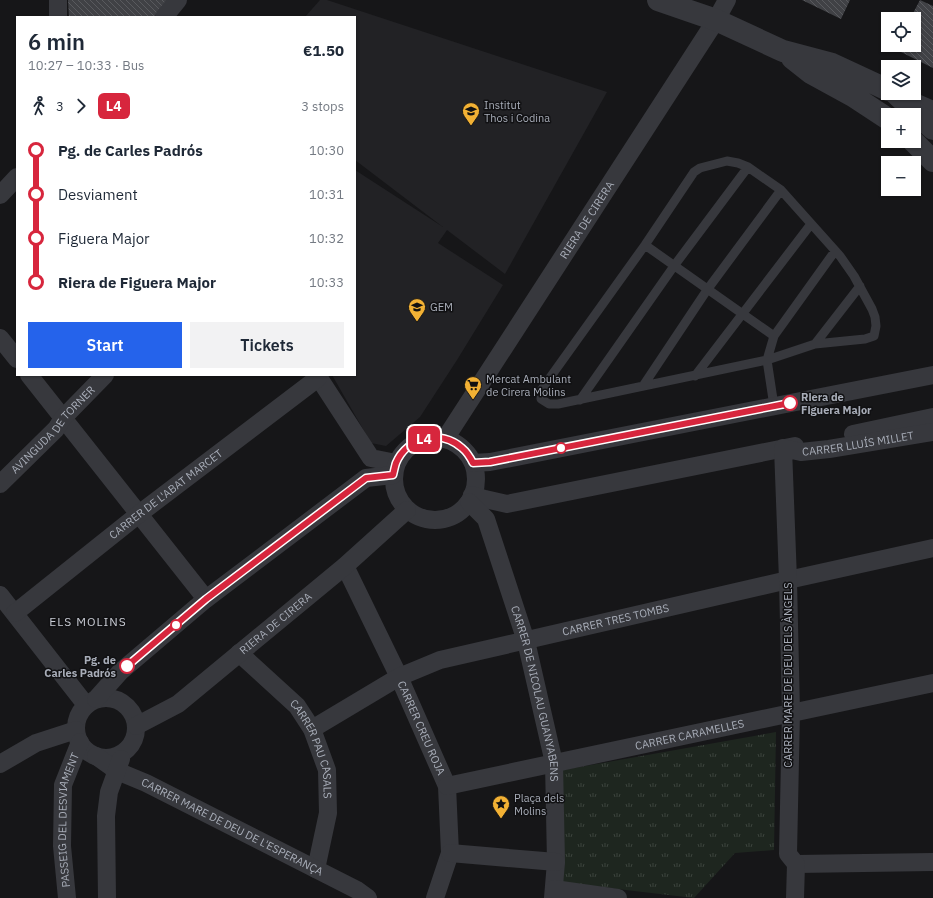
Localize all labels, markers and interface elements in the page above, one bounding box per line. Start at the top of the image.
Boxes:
map controls [881,12,921,196]
button: locate [881,12,921,52]
text: 6 min [28,27,85,56]
text: €1.50 [303,41,344,60]
text: 10:27 – 10:33 · Bus [28,57,144,74]
button: layers [881,60,921,100]
icon: walk [28,95,50,117]
icon: forward [70,95,92,117]
text: L4 [106,97,122,115]
text: 3 [56,98,64,115]
text: 3 stops [301,98,344,115]
place label: Institut Thos i Codina [484,98,550,125]
school or university icon: Institut Thos i Codina [461,101,481,126]
button: + [881,108,921,148]
text: Pg. de Carles Padrós [58,141,203,160]
text: 10:30 [309,142,344,159]
button: − [881,156,921,196]
street label: RIERA DE CIRERA [556,178,617,261]
text: Desviament [58,185,138,204]
text: 10:31 [309,186,344,203]
text: Figuera Major [58,229,150,248]
text: 10:32 [309,230,344,247]
text: Riera de Figuera Major [58,273,216,292]
text: 10:33 [309,274,344,291]
school or university icon: GEM [407,297,427,322]
place label: GEM [430,300,453,314]
button: Start [28,322,182,368]
button: Tickets [190,322,344,368]
place label: Mercat Ambulant de Cirera Molins [486,372,571,399]
supermarket icon: Mercat Ambulant de Cirera Molins [463,375,483,400]
street label: AVINGUDA DE TORNER [8,383,98,476]
place label: Riera de Figuera Major [801,390,872,417]
marker: Riera de Figuera Major [782,395,798,411]
line badge: L4 [406,426,442,452]
street label: CARRER LLUÍS MILLET [801,428,916,459]
text: L4 [416,430,432,448]
unlabelled marker [555,442,567,454]
street label: CARRER DE L'ABAT MARCET [106,446,226,542]
street label: CARRER MARE DE DEU DELS ÀNGELS [781,582,795,768]
street label: RIERA DE CIRERA [236,589,315,657]
street label: CARRER TRES TOMBS [561,601,670,639]
street label: CARRER DE NICOLAU GUANYABENS [508,604,561,782]
district label: ELS MOLINS [49,614,127,629]
unlabelled marker [170,619,182,631]
place label: Pg. de Carles Padrós [44,653,116,680]
marker: Pg. de Carles Padrós [119,658,135,674]
street label: CARRER CREU ROJA [395,679,448,777]
street label: CARRER PAU CASALS [287,696,335,799]
street label: CARRER CARAMELLES [634,716,746,753]
street label: PASSEIG DEL DESVIAMENT [55,750,82,888]
street label: CARRER MARE DE DEU DE L'ESPERANÇA [139,775,326,879]
place label: Plaça dels Molins [514,791,564,818]
place icon: Plaça dels Molins [491,794,511,819]

